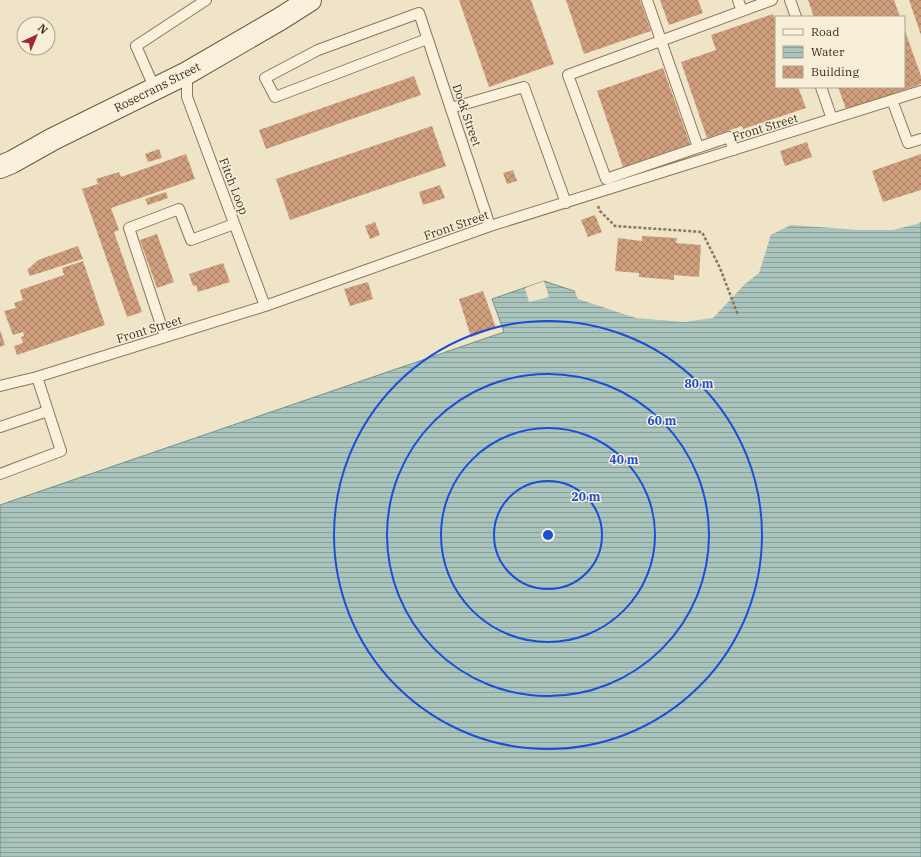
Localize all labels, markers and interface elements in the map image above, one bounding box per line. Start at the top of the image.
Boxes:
north arrow [16,16,56,56]
legend [775,16,905,88]
text: N [35,21,51,37]
text: Road [811,24,840,39]
text: Water [811,44,845,59]
street label: Rosecrans Street [111,59,203,115]
text: Building [811,64,859,79]
street label: Dock Street [449,82,485,148]
street label: Front Street [730,110,800,144]
street label: Fitch Loop [216,155,252,217]
street label: Front Street [422,207,490,243]
street label: Front Street [114,312,184,346]
text: 80 m [685,376,714,391]
text: 60 m [648,413,677,428]
text: 40 m [610,452,639,467]
text: 20 m [572,489,601,504]
centre of rings [541,528,555,542]

